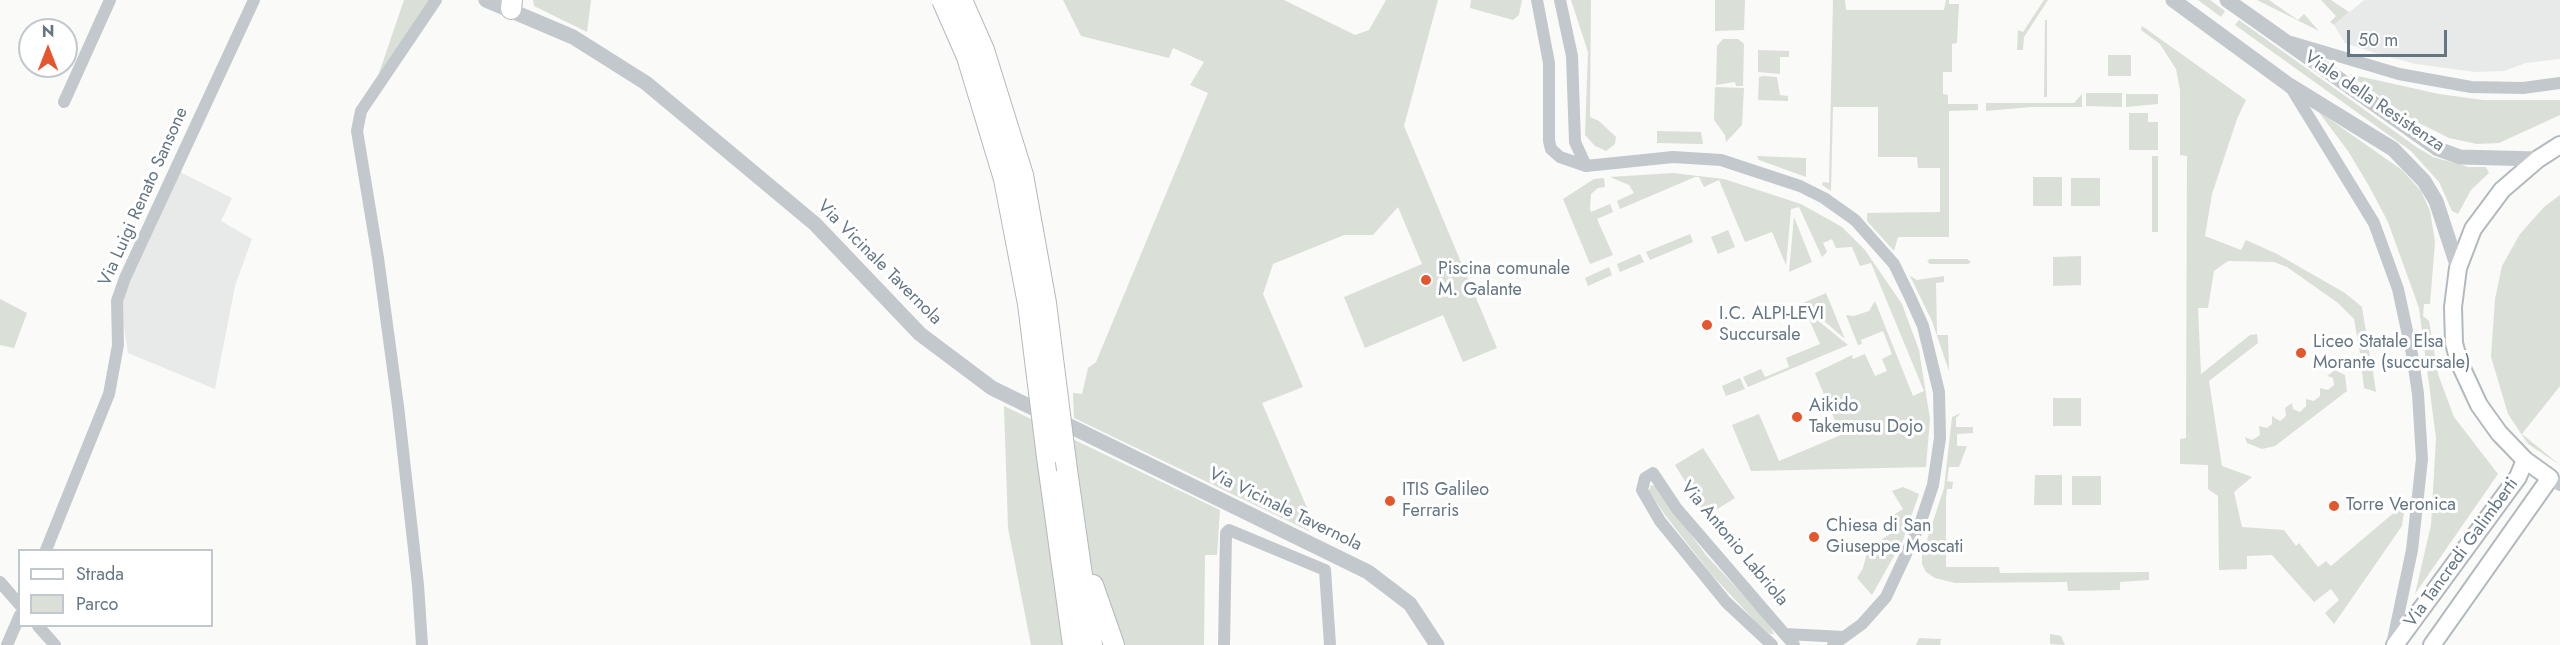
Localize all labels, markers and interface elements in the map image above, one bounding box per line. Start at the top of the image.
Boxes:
north arrow [18,18,78,78]
scale bar [2350,18,2450,56]
text: N [42,20,54,43]
text: 50 m [2358,27,2398,53]
street label: Viale della Resistenza [2300,47,2448,157]
street label: Via Luigi Renato Sansone [95,104,193,290]
street label: Via Vicinale Tavernola [812,196,946,330]
place label: Piscina comunale M. Galante [1438,259,1570,302]
marker: Piscina comunale M. Galante [1419,273,1433,287]
place label: I.C. ALPI-LEVI Succursale [1719,304,1824,346]
marker: I.C. ALPI-LEVI Succursale [1700,318,1714,332]
place label: Liceo Statale Elsa Morante (succursale) [2313,332,2471,374]
marker: Liceo Statale Elsa Morante (succursale) [2294,346,2308,360]
place label: Aikido Takemusu Dojo [1809,396,1923,438]
marker: Aikido Takemusu Dojo [1790,410,1804,424]
street label: Via Vicinale Tavernola [1205,464,1365,556]
street label: Via Tancredi Galimberti [2400,474,2524,632]
street label: Via Antonio Labriola [1676,477,1792,611]
place label: ITIS Galileo Ferraris [1402,480,1489,522]
marker: ITIS Galileo Ferraris [1383,494,1397,508]
place label: Torre Veronica [2346,495,2456,517]
marker: Torre Veronica [2327,499,2341,513]
place label: Chiesa di San Giuseppe Moscati [1826,516,1964,558]
marker: Chiesa di San Giuseppe Moscati [1807,530,1821,544]
legend [18,549,213,627]
text: Strada [76,561,124,587]
text: Parco [76,591,118,617]

